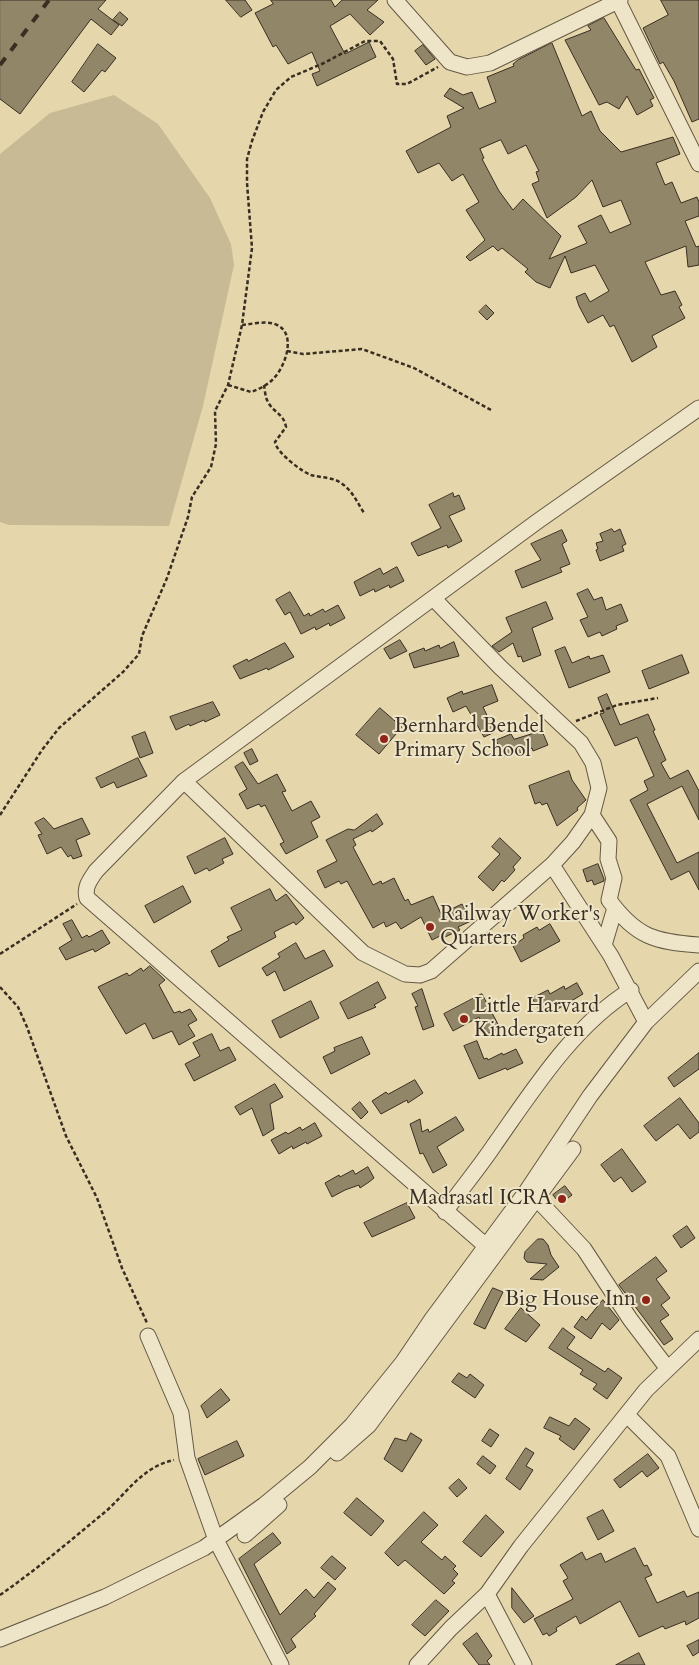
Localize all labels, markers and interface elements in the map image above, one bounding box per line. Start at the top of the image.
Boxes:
place label: Bernhard Bendel Primary School [394,714,544,764]
marker: Bernhard Bendel Primary School [378,733,390,745]
place label: Railway Worker's Quarters [440,902,600,952]
marker: Railway Worker's Quarters [424,921,436,933]
place label: Little Harvard Kindergaten [474,994,599,1044]
marker: Little Harvard Kindergaten [458,1013,470,1025]
place label: Madrasatl ICRA [409,1186,552,1212]
marker: Madrasatl ICRA [556,1193,568,1205]
place label: Big House Inn [505,1287,636,1313]
marker: Big House Inn [640,1294,652,1306]

